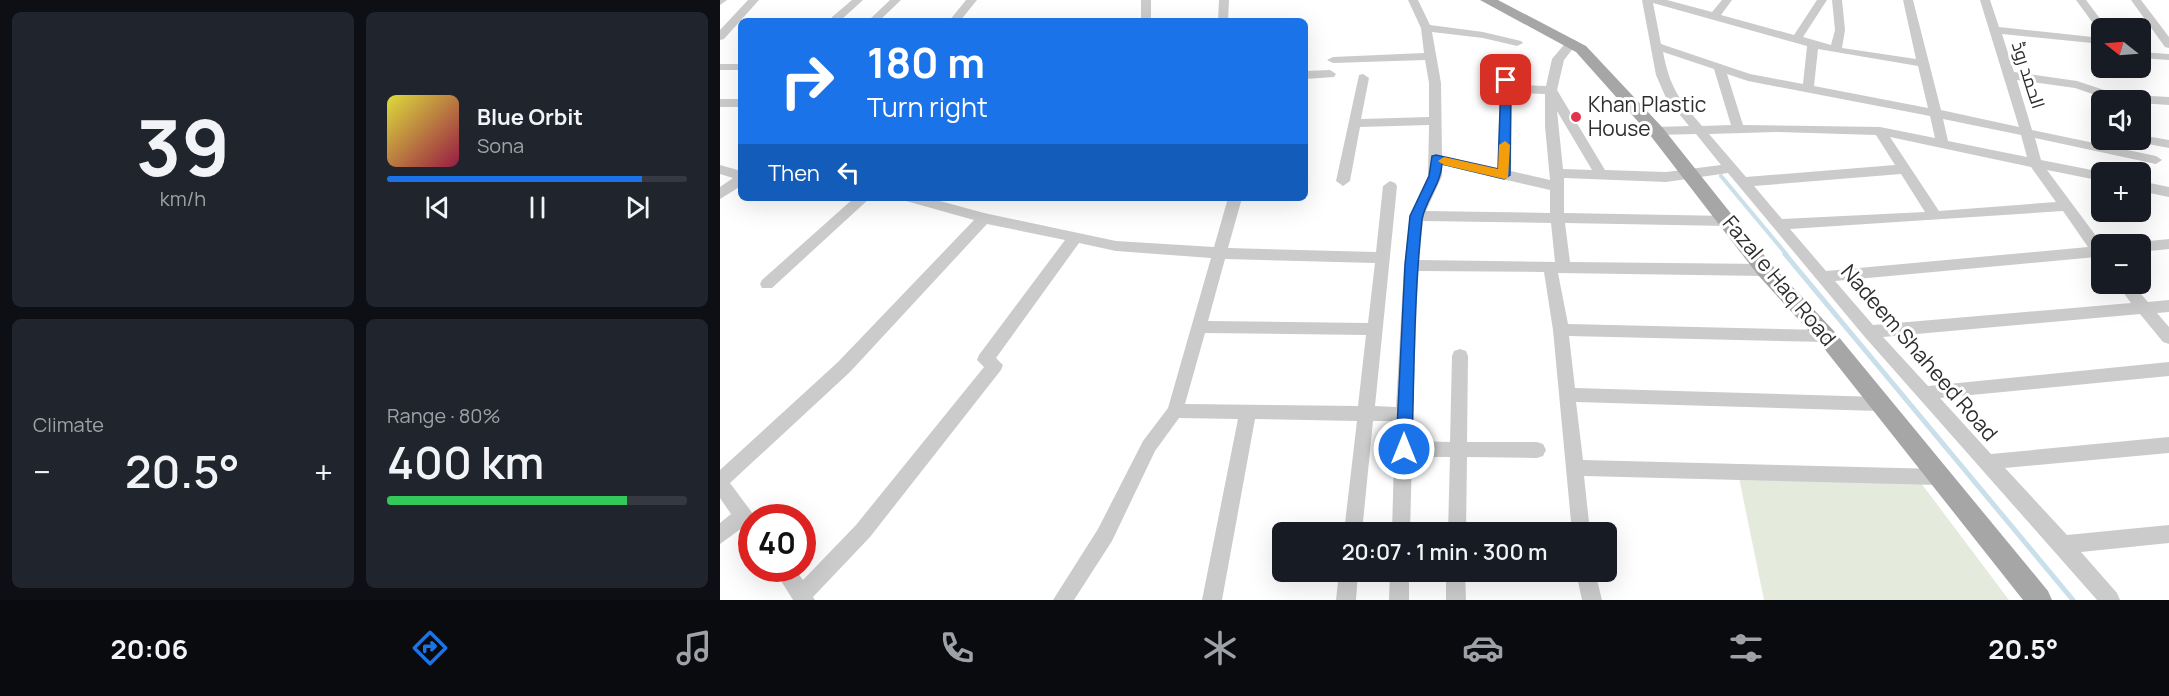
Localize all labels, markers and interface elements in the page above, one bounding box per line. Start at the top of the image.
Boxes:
north arrow [2091,18,2151,78]
map controls [2091,18,2151,294]
text: 180 m [867,33,985,91]
street label: الحمد روڈ [2007,38,2051,111]
icon: right [768,42,846,120]
pin [1480,54,1531,105]
icon: arrive [1489,63,1522,96]
text: Turn right [867,88,988,125]
place label: Khan Plastic House [1588,90,1707,142]
button: sound [2091,90,2151,150]
text: 39 [136,93,230,199]
text: Blue Orbit [477,102,583,132]
marker: Khan Plastic House [1569,110,1583,124]
text: Sona [477,132,524,159]
icon: left [832,156,865,189]
text: Then [768,158,820,188]
button: + [2091,162,2151,222]
text: km/h [160,185,206,212]
icon: previous [421,191,454,224]
icon: pause [521,191,554,224]
icon: next [621,191,654,224]
street label: Fazal e Haq Road [1717,209,1843,351]
button: − [2091,234,2151,294]
street label: Nadeem Shaheed Road [1835,258,2004,447]
text: Range · 80% [387,402,501,429]
text: Climate [33,411,104,438]
position arrow [1372,417,1436,481]
text: 400 km [387,431,544,493]
text: 20.5° [125,440,240,502]
text: − [33,449,51,494]
text: + [314,449,333,494]
speed limit sign: 40 [738,504,816,582]
text: 20:07 · 1 min · 300 m [1342,537,1547,567]
icon: directions [409,627,451,669]
icon: music [673,627,715,669]
icon: phone [936,627,978,669]
icon: climate [1199,627,1241,669]
icon: car [1462,627,1504,669]
icon: filters [1725,627,1767,669]
text: 20:06 [111,630,188,667]
text: 20.5° [1988,630,2058,667]

